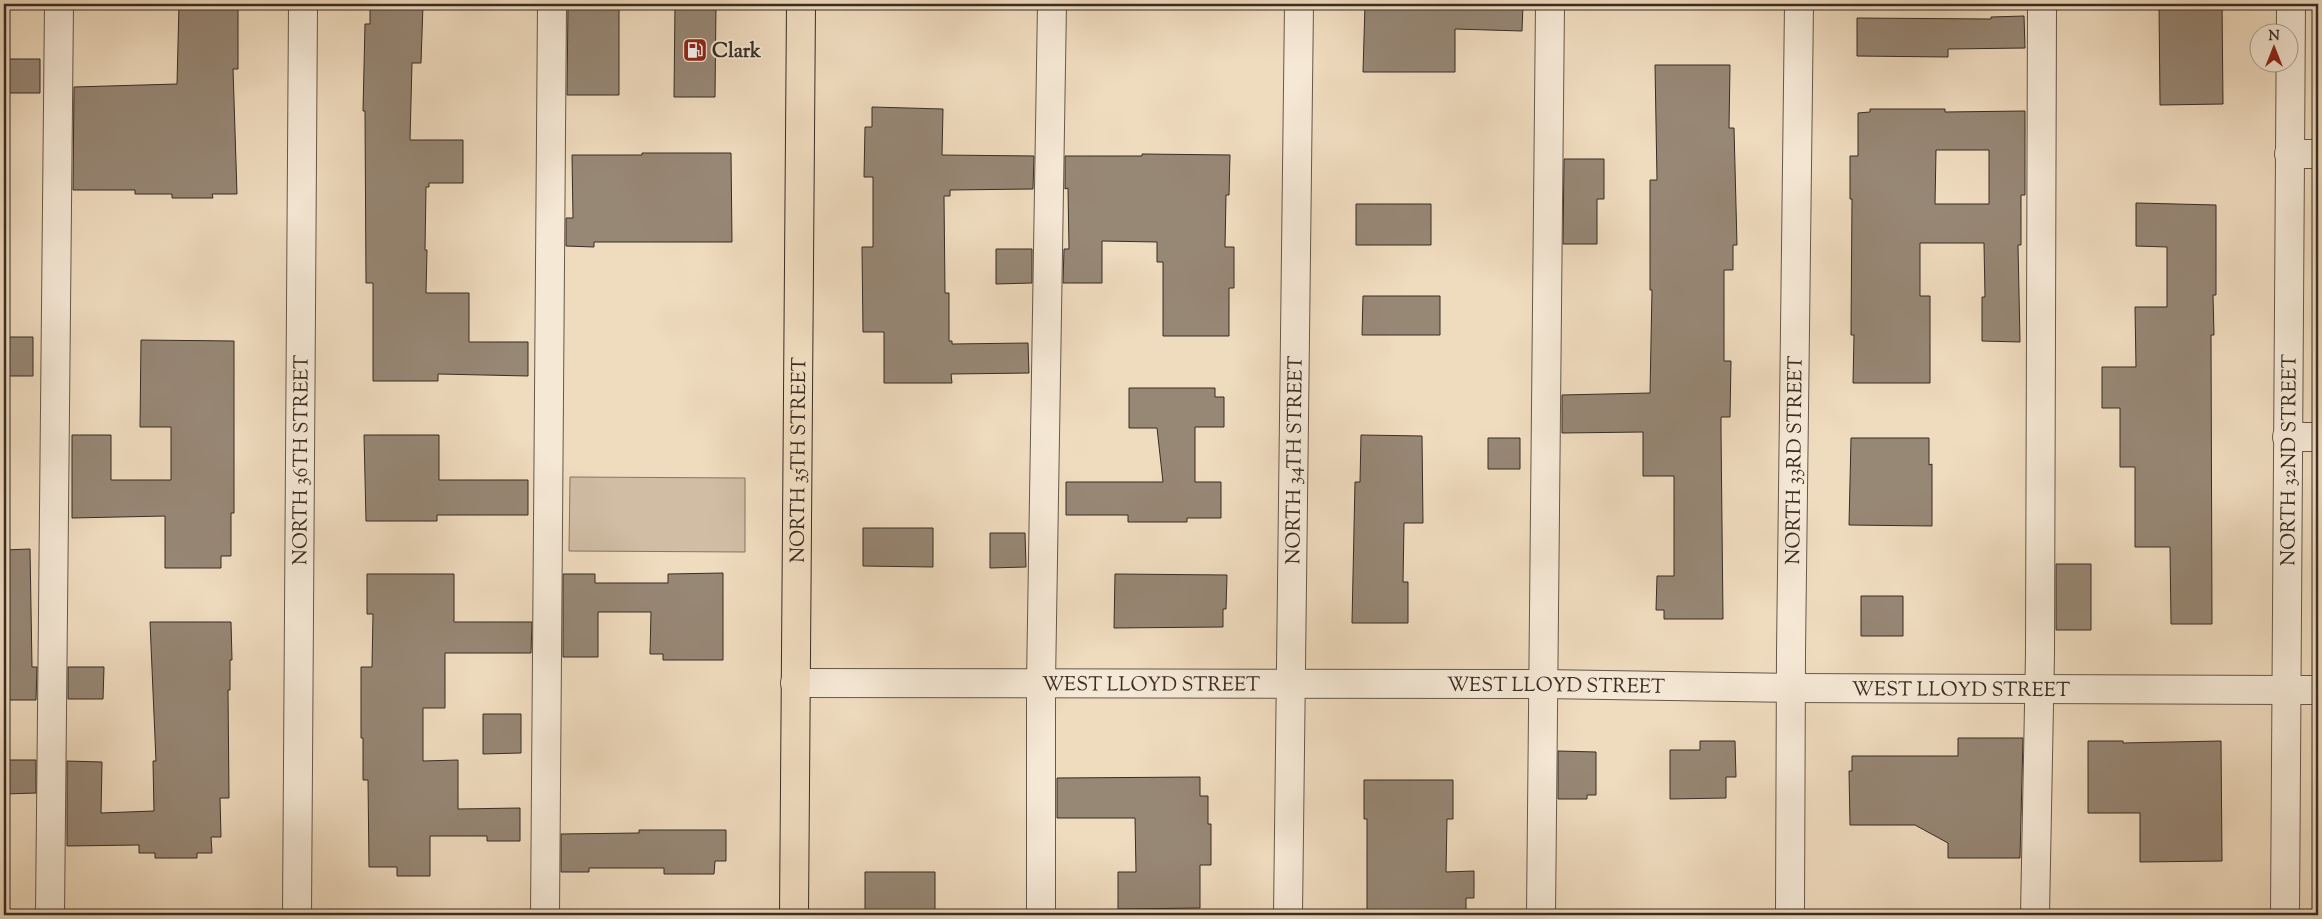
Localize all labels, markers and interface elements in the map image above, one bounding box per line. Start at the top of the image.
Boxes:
north arrow [2250,22,2300,72]
text: N [2268,27,2280,47]
fuel station icon: Clark [682,37,708,63]
place label: Clark [712,38,761,67]
street label: NORTH 32ND STREET [2275,354,2306,566]
street label: NORTH 36TH STREET [287,355,318,565]
street label: NORTH 34TH STREET [1280,355,1312,565]
street label: NORTH 33RD STREET [1780,355,1812,565]
street label: NORTH 35TH STREET [785,357,815,563]
street label: WEST LLOYD STREET [1042,671,1260,701]
street label: WEST LLOYD STREET [1447,672,1665,703]
street label: WEST LLOYD STREET [1852,676,2070,706]

